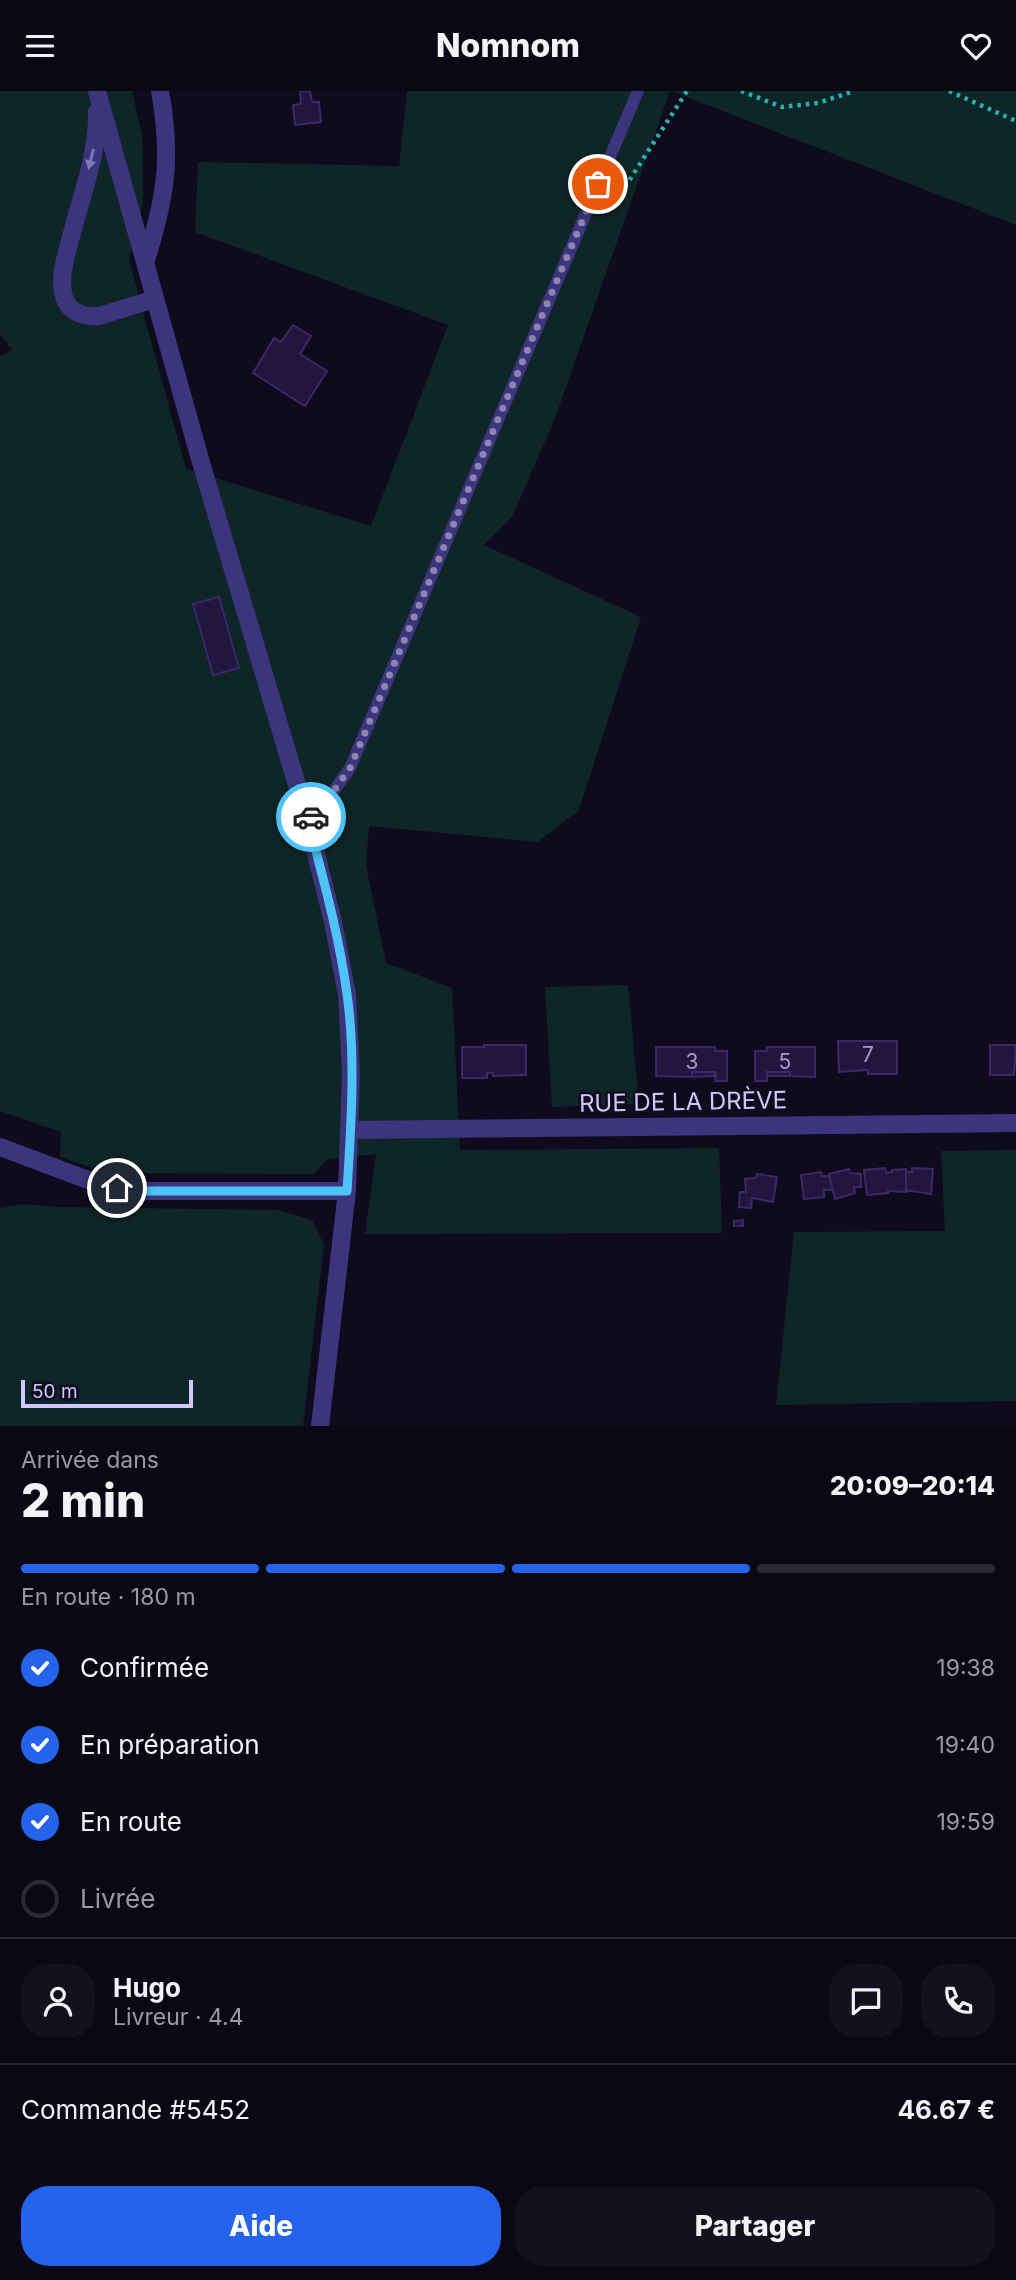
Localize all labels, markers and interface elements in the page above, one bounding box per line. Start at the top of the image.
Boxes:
text: Nomnom [436,26,580,65]
icon: menu [21,27,59,65]
icon: heart [957,27,995,65]
one-way arrow [85,148,96,170]
pin [568,154,628,214]
icon: bag [579,165,617,203]
courier [276,782,346,852]
icon: car [292,798,330,836]
house number: 7 [862,1042,874,1067]
house number: 3 [686,1049,698,1074]
house number: 5 [779,1049,791,1074]
street label: RUE DE LA DRÈVE [579,1084,787,1118]
pin [87,1158,147,1218]
icon: home [98,1169,136,1207]
scale bar [21,1377,192,1409]
text: 50 m [32,1380,78,1403]
text: Arrivée dans [21,1446,159,1474]
text: 20:09–20:14 [830,1470,995,1501]
text: 2 min [21,1472,145,1528]
text: En route · 180 m [21,1583,196,1611]
icon: check [21,1649,59,1687]
text: Confirmée [80,1652,209,1683]
text: 19:38 [936,1654,995,1682]
icon: check [21,1726,59,1764]
text: En préparation [80,1729,260,1760]
text: 19:40 [935,1731,995,1759]
icon: check [21,1803,59,1841]
text: En route [80,1806,182,1837]
text: 19:59 [937,1808,995,1836]
text: Livrée [80,1883,155,1914]
button: person [21,1964,95,2038]
button: chat [829,1964,903,2038]
button: phone [921,1964,995,2038]
text: Hugo [113,1972,181,2003]
text: Livreur · 4.4 [113,2003,244,2031]
text: Commande #5452 [21,2094,250,2125]
text: 46.67 € [897,2094,995,2125]
button: Aide [21,2186,501,2266]
button: Partager [515,2186,995,2266]

